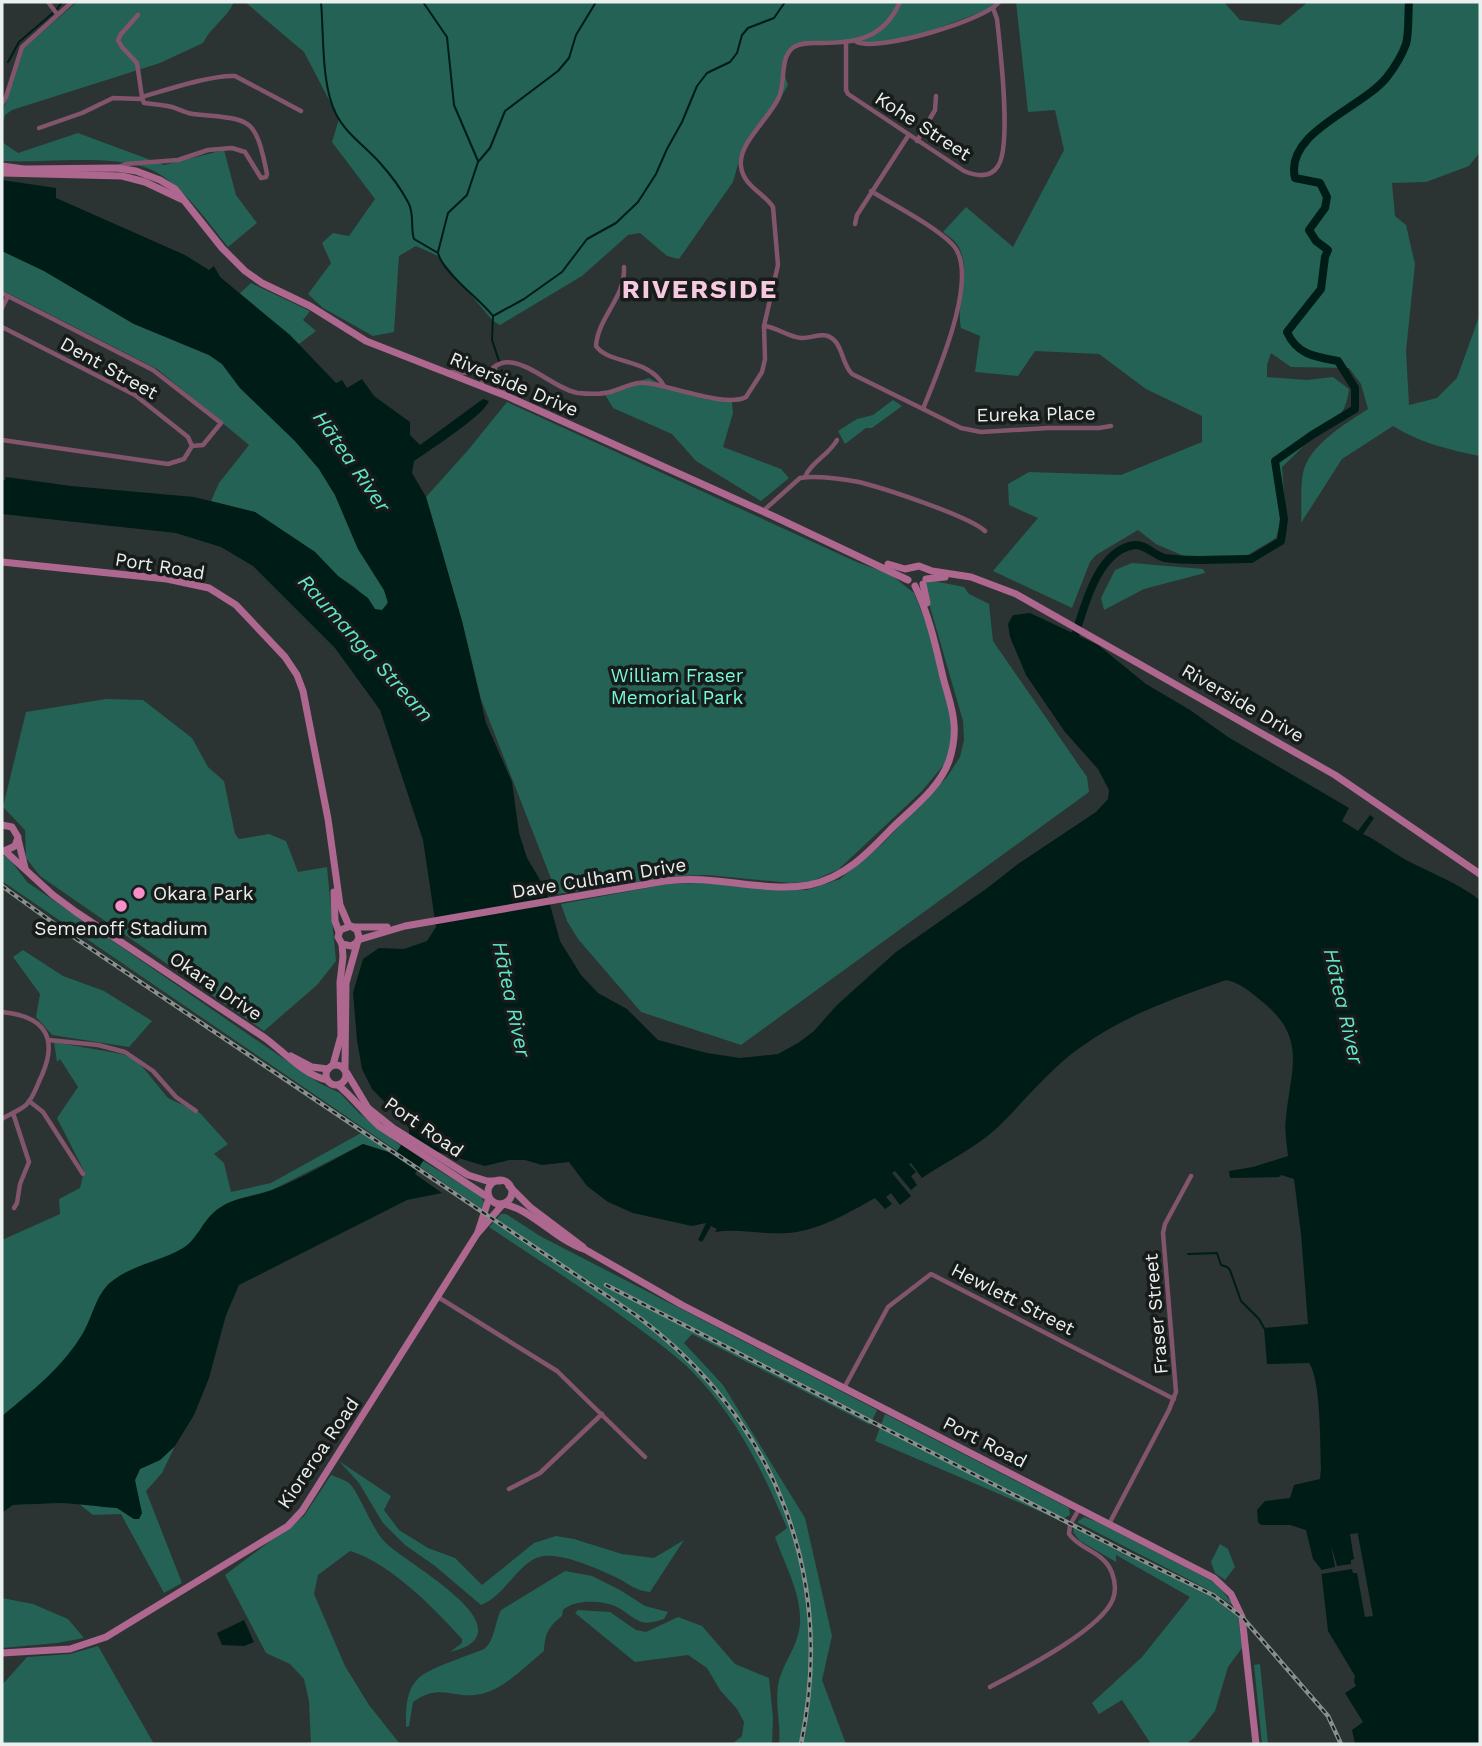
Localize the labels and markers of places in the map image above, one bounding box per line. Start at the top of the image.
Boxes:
place label: Okara Park [153,882,254,905]
marker: Okara Park [131,885,147,901]
marker: Semenoff Stadium [113,898,129,914]
place label: Semenoff Stadium [34,917,208,940]

